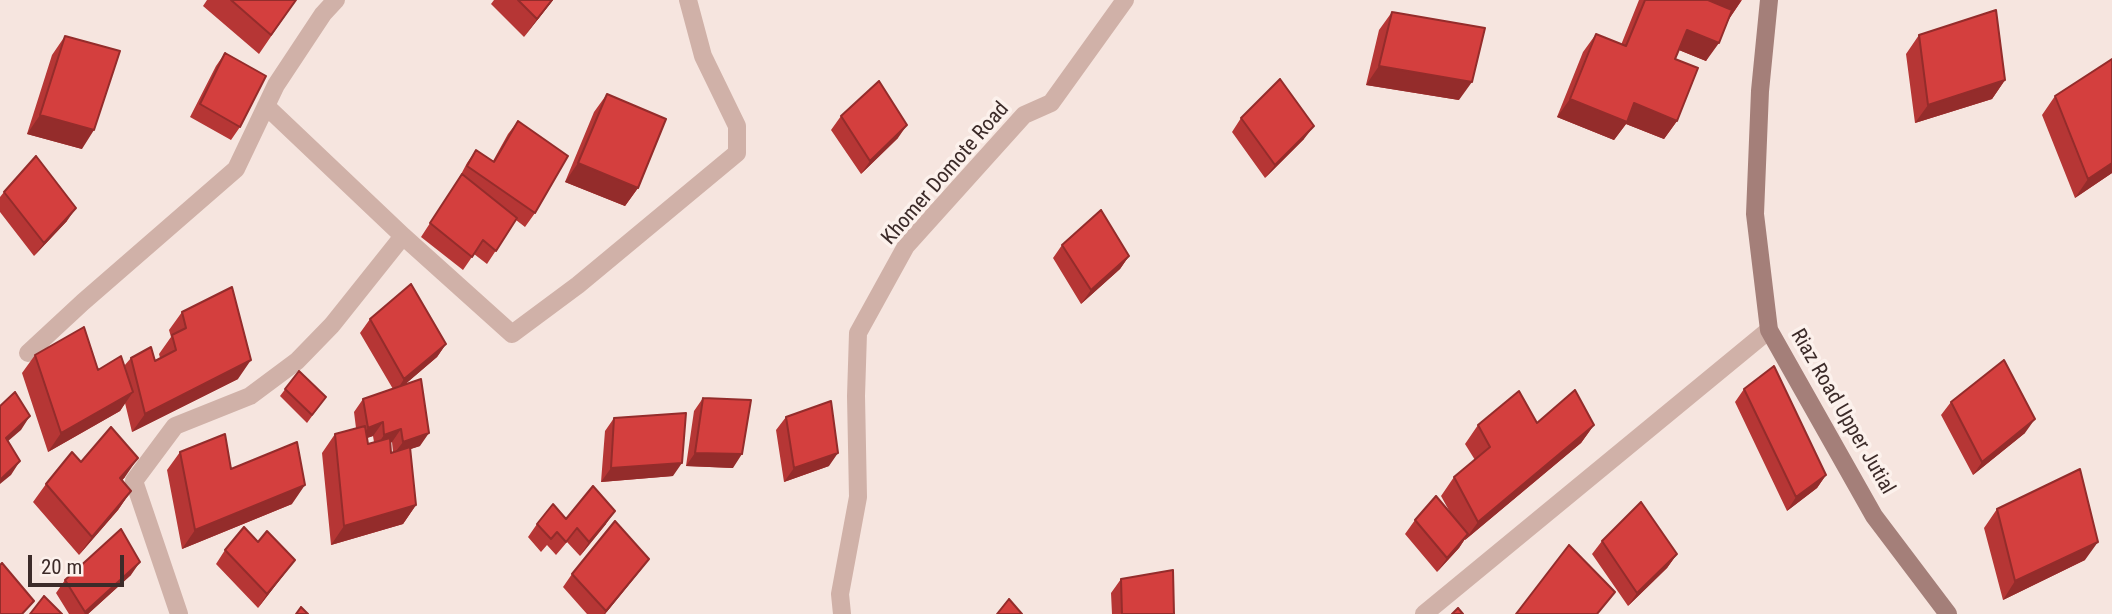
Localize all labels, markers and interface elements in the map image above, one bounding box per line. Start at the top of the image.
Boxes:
street label: Khomer Domote Road [877,97,1015,251]
street label: Riaz Road Upper Jutial [1784,325,1900,499]
scale bar [32,540,128,584]
text: 20 m [41,555,82,579]

